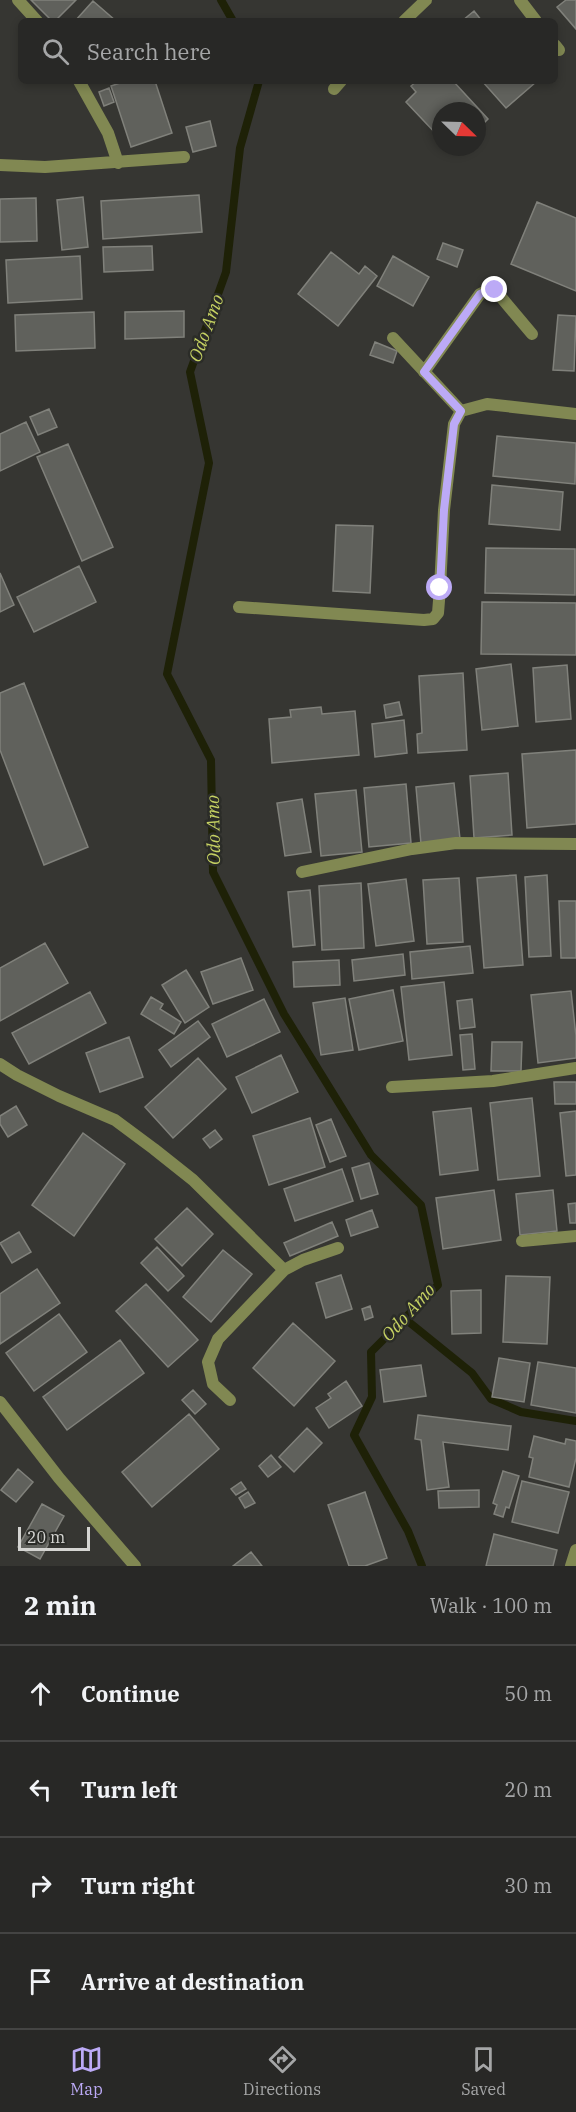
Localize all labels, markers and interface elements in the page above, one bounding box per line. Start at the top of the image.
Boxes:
search box [18,18,558,84]
icon: search [39,35,72,68]
text: Search here [87,37,211,66]
north arrow [432,102,486,156]
route end [481,276,507,302]
water label: Odo Amo [183,291,229,365]
route start [426,574,452,600]
water label: Odo Amo [201,795,225,865]
water label: Odo Amo [376,1278,440,1346]
scale bar [18,1524,90,1552]
text: 20 m [27,1527,65,1547]
text: 2 min [24,1588,97,1622]
text: Walk · 100 m [430,1592,552,1619]
icon: ahead [24,1677,57,1710]
text: Continue [81,1679,180,1708]
text: 50 m [504,1680,552,1707]
icon: left [24,1773,57,1806]
text: Turn left [81,1775,177,1804]
text: 20 m [504,1776,552,1803]
icon: right [24,1869,57,1902]
text: Turn right [81,1871,195,1900]
text: 30 m [504,1872,552,1899]
icon: arrive [24,1965,57,1998]
text: Arrive at destination [81,1967,304,1996]
tab: Map [70,2043,103,2099]
tab: Directions [243,2043,321,2099]
tab: Saved [461,2043,506,2099]

